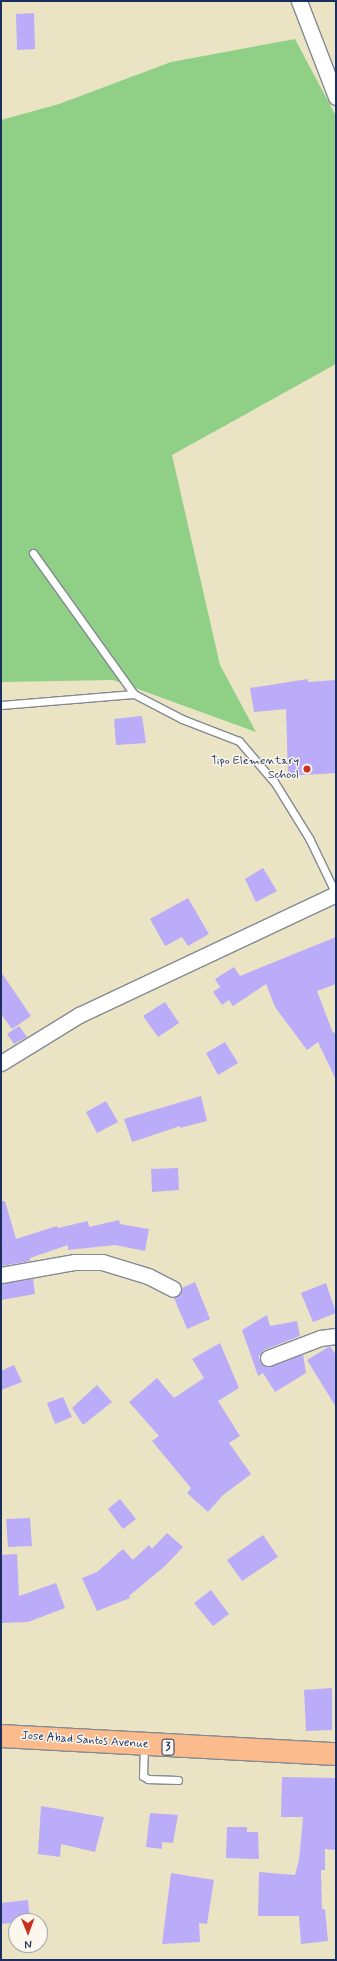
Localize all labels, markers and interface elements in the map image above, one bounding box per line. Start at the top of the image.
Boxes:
place label: Tipo Elementary School [212,755,299,783]
marker: Tipo Elementary School [302,764,312,774]
street label: Jose Abad Santos Avenue [20,1729,150,1753]
road number: 3 [161,1738,175,1756]
north arrow [8,1913,48,1953]
text: N [24,1937,32,1951]

